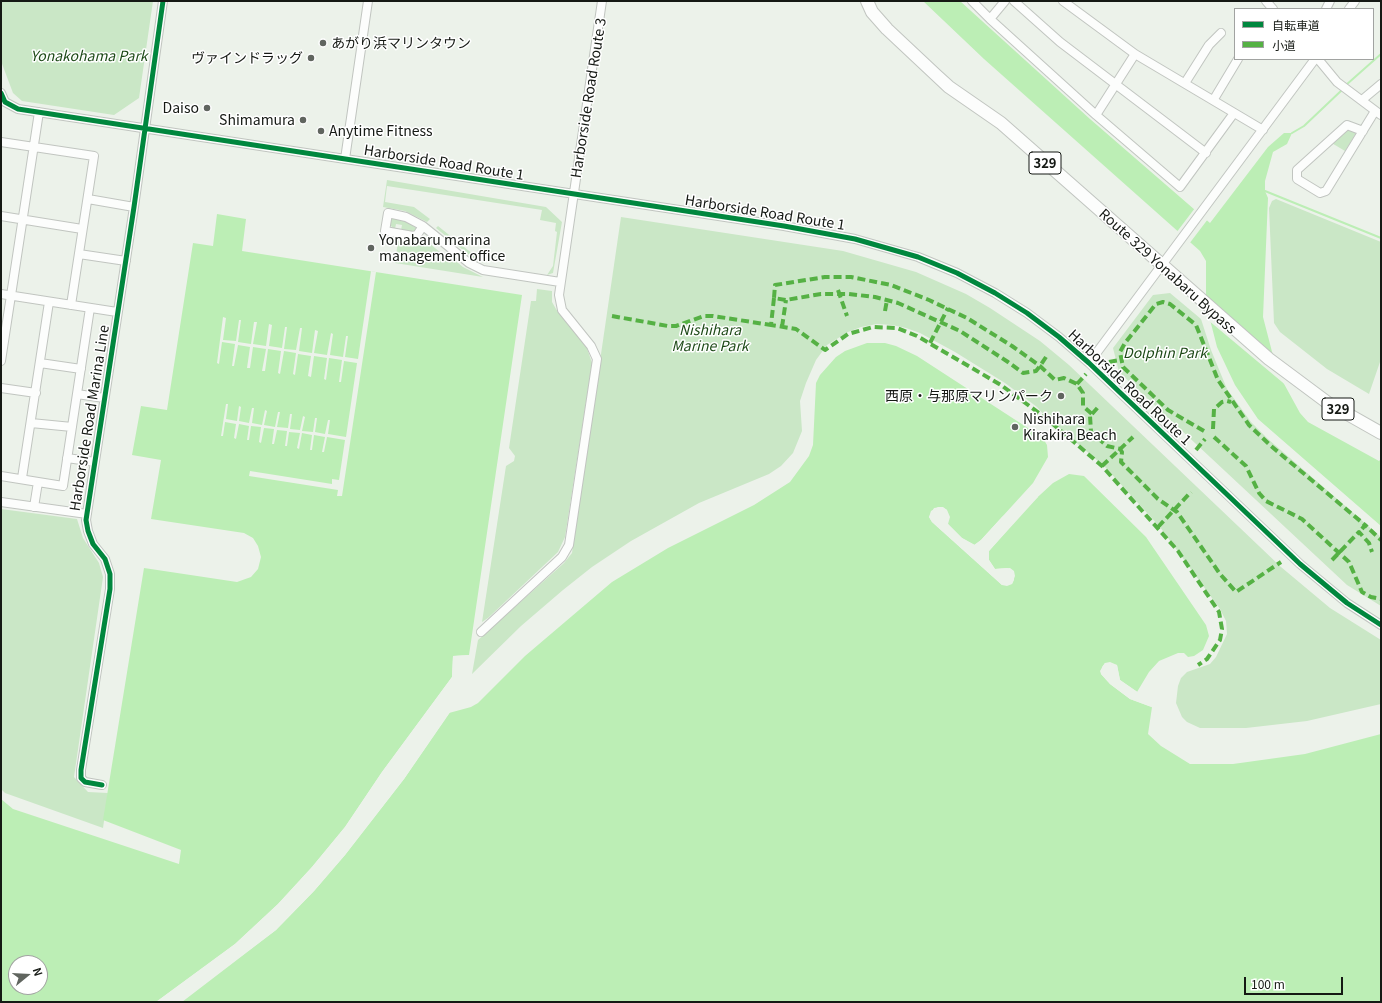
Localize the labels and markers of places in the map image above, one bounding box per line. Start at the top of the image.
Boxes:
place label: あがり浜マリンタウン [331,35,471,51]
marker: あがり浜マリンタウン [318,38,328,48]
place label: ヴァインドラッグ [191,50,303,66]
marker: ヴァインドラッグ [306,53,316,63]
place label: Daiso [163,100,199,116]
marker: Daiso [202,103,212,113]
place label: Shimamura [219,112,295,128]
marker: Shimamura [298,115,308,125]
place label: Anytime Fitness [329,123,433,139]
marker: Anytime Fitness [316,126,326,136]
place label: Yonabaru marina management office [379,232,505,264]
marker: Yonabaru marina management office [366,243,376,253]
place label: 西原・与那原マリンパーク [885,388,1053,404]
marker: 西原・与那原マリンパーク [1056,391,1066,401]
place label: Nishihara Kirakira Beach [1023,411,1117,444]
marker: Nishihara Kirakira Beach [1010,422,1020,432]

